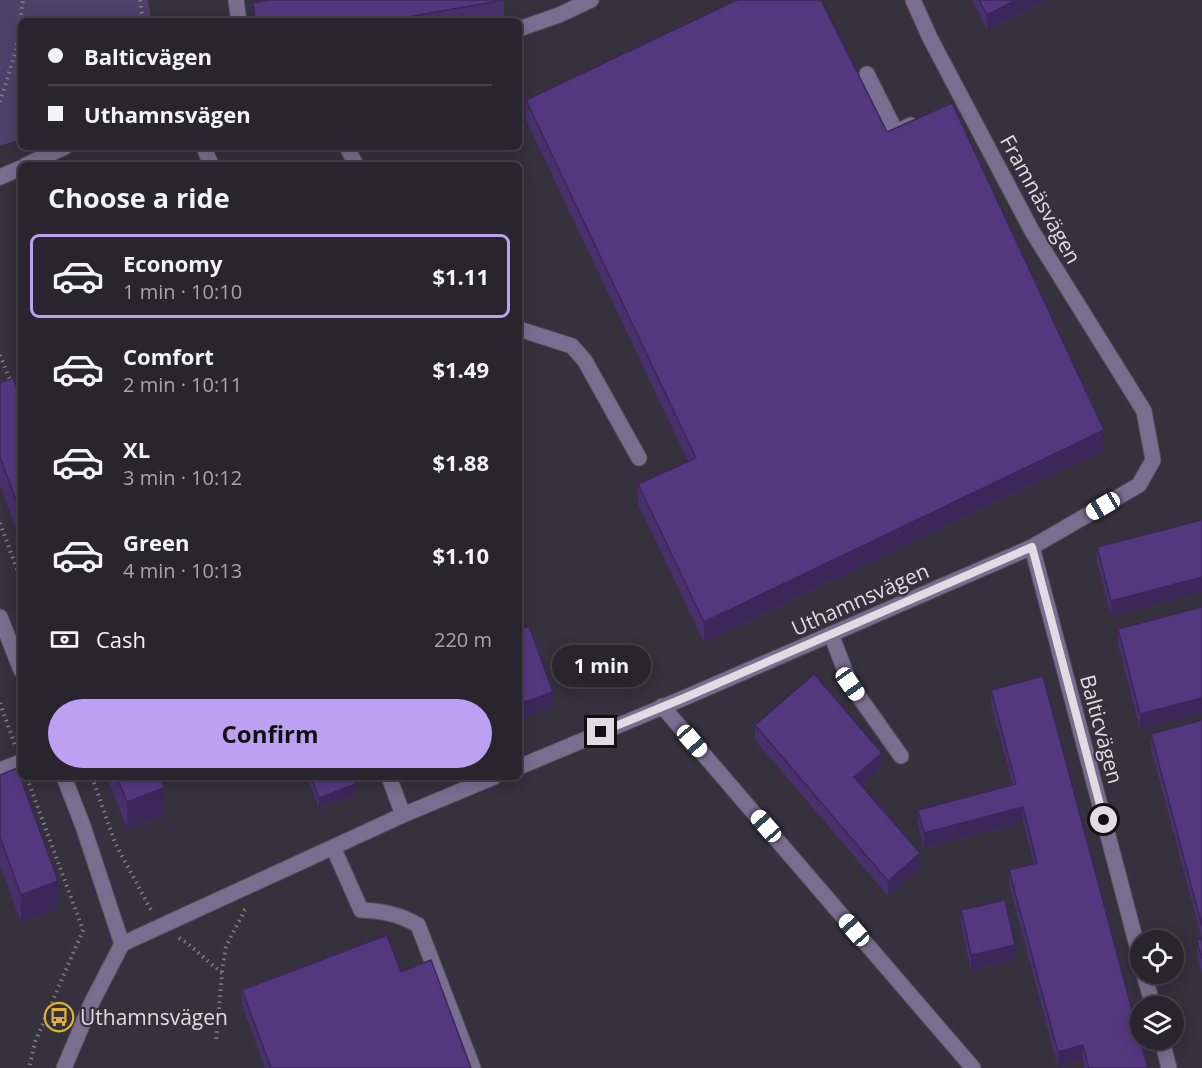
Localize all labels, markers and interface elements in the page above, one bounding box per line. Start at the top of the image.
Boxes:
text: Balticvägen [84,41,212,71]
text: Uthamnsvägen [84,99,251,129]
street label: Framnäsvägen [994,130,1088,268]
text: Choose a ride [48,179,230,216]
text: Economy [123,248,222,278]
icon: car [51,249,105,303]
text: $1.11 [432,261,489,291]
text: 1 min · 10:10 [123,278,242,305]
text: Comfort [123,341,214,371]
icon: car [51,342,105,396]
text: $1.49 [432,354,489,384]
text: 2 min · 10:11 [123,371,242,398]
text: XL [123,434,150,464]
icon: car [51,435,105,489]
text: $1.88 [432,447,489,477]
text: 3 min · 10:12 [123,464,242,491]
car [1083,489,1123,523]
text: Green [123,527,189,557]
icon: car [51,528,105,582]
text: $1.10 [432,540,489,570]
street label: Uthamnsvägen [787,556,933,642]
text: 4 min · 10:13 [123,557,242,584]
icon: cash [48,623,81,656]
text: Cash [96,624,146,654]
text: 220 m [434,626,492,653]
callout: 1 min [552,645,650,687]
text: 1 min [574,652,629,679]
car [832,664,868,704]
street label: Balticvägen [1074,671,1130,787]
button: Confirm [48,699,492,768]
route end [587,718,614,745]
car [673,722,711,760]
route start [1090,806,1117,833]
car [747,807,785,845]
car [835,911,873,949]
map controls [1130,930,1184,1050]
button: locate [1130,930,1184,984]
button: layers [1130,996,1184,1050]
bus stop icon: Uthamnsvägen [43,1001,75,1033]
place label: Uthamnsvägen [80,1003,228,1031]

